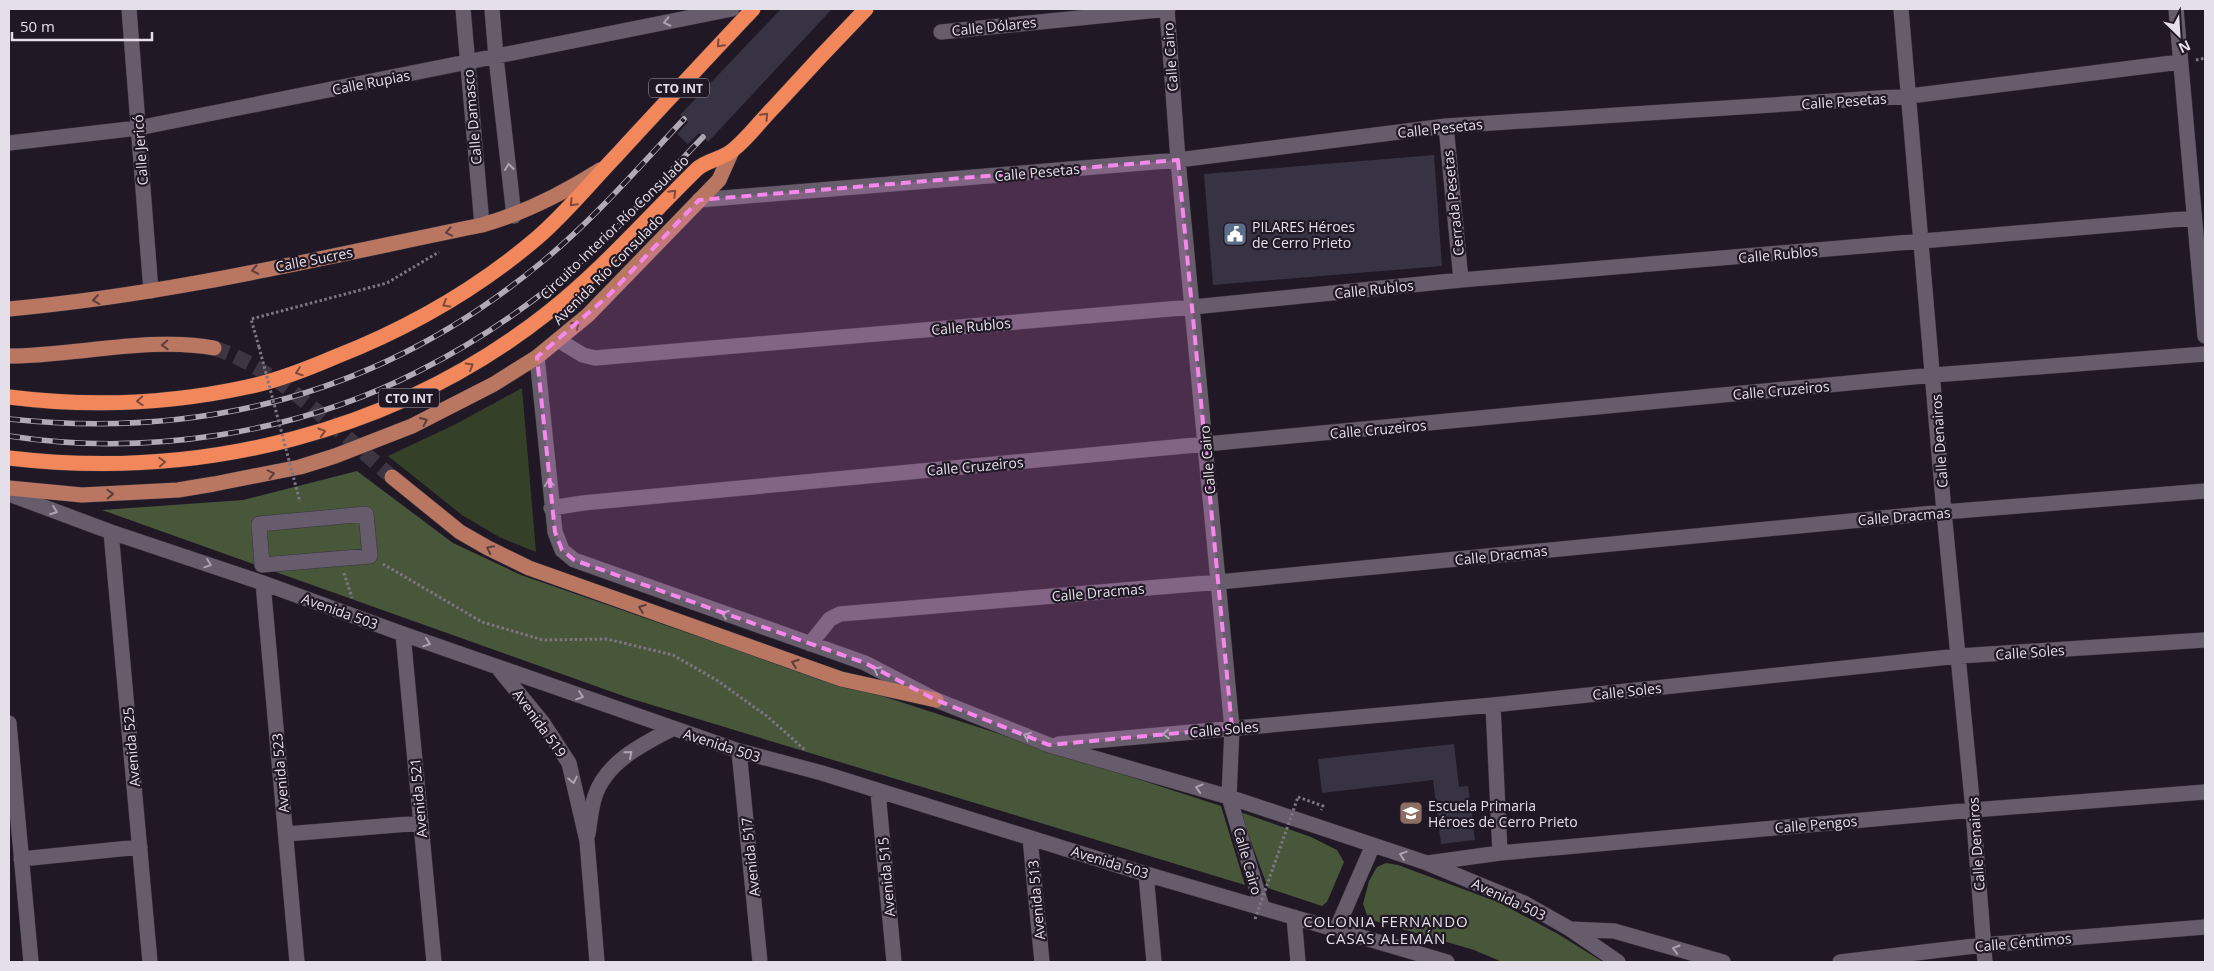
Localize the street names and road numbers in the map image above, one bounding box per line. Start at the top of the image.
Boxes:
street label: Calle Dólares [951,12,1038,40]
street label: Calle Cairo [1158,22,1182,92]
street label: Calle Rupias [330,65,412,99]
street label: Calle Damasco [458,69,486,165]
road number: CTO INT [649,78,709,98]
street label: Calle Pesetas [1801,89,1888,113]
street label: Calle Jericó [128,114,152,186]
street label: Calle Pesetas [1397,114,1484,142]
street label: Cerrada Pesetas [1438,149,1468,257]
street label: Circuito Interior Río Consulado [535,151,693,303]
street label: Calle Pesetas [994,159,1081,185]
street label: Avenida Río Consulado [548,209,668,329]
street label: Calle Rublos [1738,241,1819,267]
street label: Calle Sucres [274,242,355,276]
street label: Calle Rublos [1333,275,1415,303]
street label: Calle Rublos [931,313,1012,339]
street label: Calle Cruzeiros [1732,376,1830,404]
road number: CTO INT [379,388,439,408]
street label: Calle Denairos [1926,393,1952,489]
street label: Calle Cruzeiros [1329,415,1427,443]
street label: Calle Cairo [1195,425,1219,495]
street label: Calle Cruzeiros [926,452,1024,480]
street label: Calle Dracmas [1857,502,1951,530]
street label: Calle Dracmas [1454,541,1549,569]
street label: Calle Dracmas [1051,578,1145,606]
street label: Avenida 503 [299,588,381,634]
street label: Calle Soles [1995,640,2066,664]
street label: Calle Soles [1592,678,1663,704]
street label: Avenida 519 [509,685,571,761]
street label: Avenida 525 [118,706,144,788]
street label: Calle Soles [1189,716,1260,741]
street label: Avenida 503 [681,724,763,766]
street label: Avenida 523 [267,732,293,814]
street label: Avenida 521 [405,757,431,839]
street label: Calle Denairos [1963,796,1989,892]
street label: Calle Pengos [1774,811,1858,837]
street label: Avenida 517 [736,816,764,898]
street label: Calle Cairo [1229,825,1267,897]
street label: Avenida 515 [873,836,899,918]
street label: Avenida 503 [1069,841,1151,883]
street label: Avenida 513 [1023,859,1049,941]
street label: Avenida 503 [1469,874,1549,924]
street label: Calle Céntimos [1974,928,2072,956]

